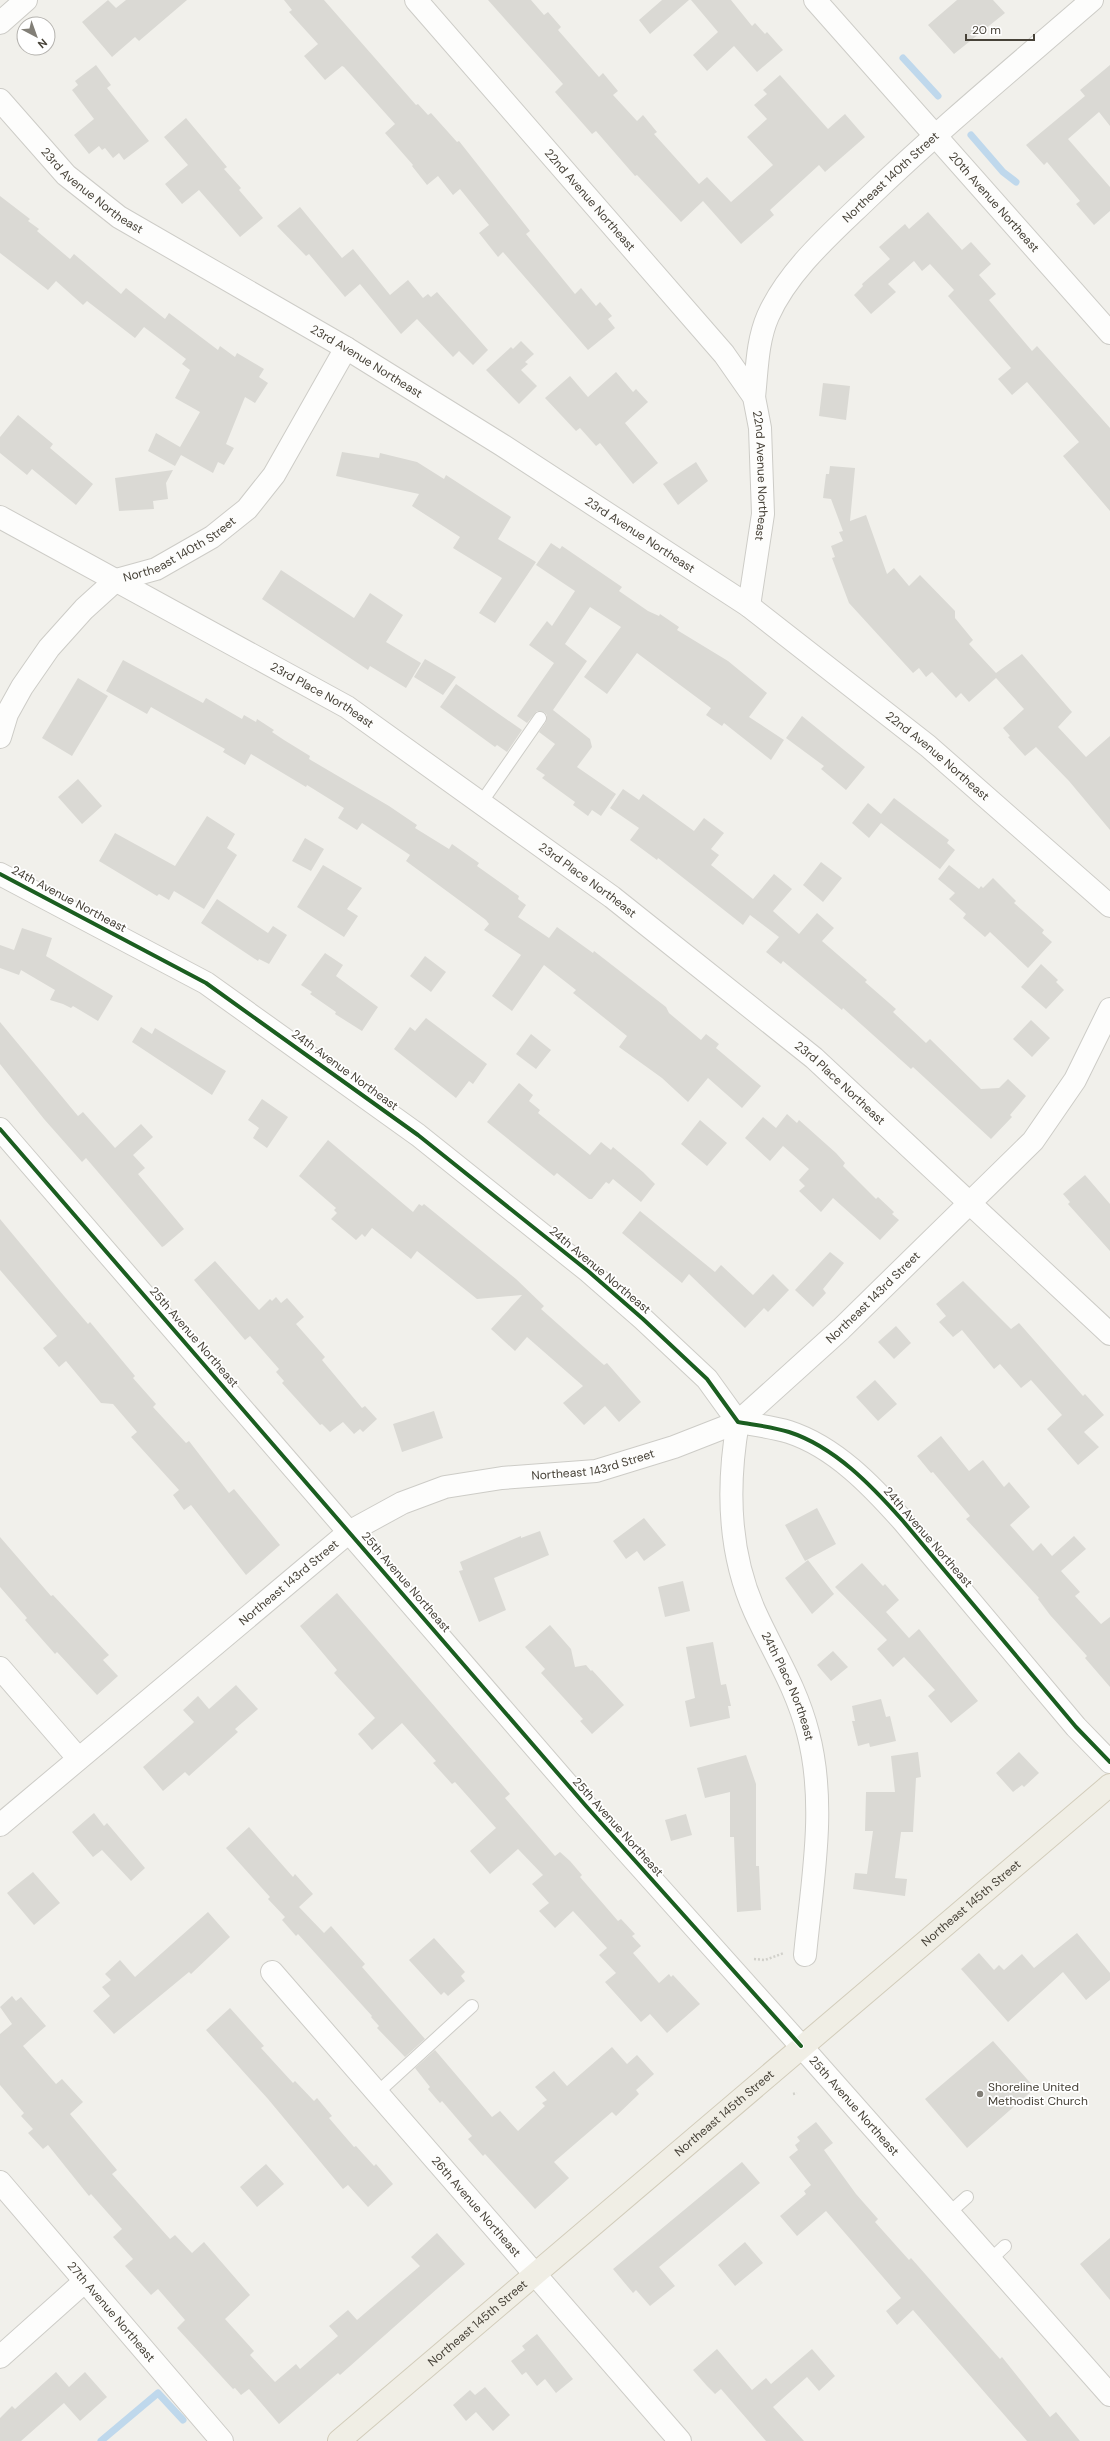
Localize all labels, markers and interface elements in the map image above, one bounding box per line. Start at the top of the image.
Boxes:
north arrow [16,16,56,56]
scale bar [966,16,1034,42]
text: 20 m [972,22,1001,38]
text: N [35,36,50,51]
street label: Northeast 140th Street [839,128,943,226]
street label: 23rd Avenue Northeast [37,144,146,237]
street label: 22nd Avenue Northeast [541,145,639,255]
street label: 20th Avenue Northeast [945,148,1043,256]
street label: 23rd Avenue Northeast [308,321,426,402]
street label: 22nd Avenue Northeast [749,409,771,542]
street label: 23rd Avenue Northeast [582,493,698,577]
street label: Northeast 140th Street [121,513,239,586]
street label: 23rd Place Northeast [267,659,377,732]
street label: 22nd Avenue Northeast [882,708,993,804]
street label: 23rd Place Northeast [536,839,640,922]
street label: 24th Avenue Northeast [9,862,130,936]
street label: 24th Avenue Northeast [289,1026,402,1114]
street label: 23rd Place Northeast [791,1038,889,1129]
street label: 24th Avenue Northeast [546,1223,654,1317]
street label: Northeast 143rd Street [822,1248,924,1347]
street label: 25th Avenue Northeast [146,1283,242,1391]
street label: Northeast 143rd Street [531,1445,657,1484]
street label: 24th Avenue Northeast [880,1483,976,1591]
street label: 25th Avenue Northeast [358,1528,454,1636]
street label: Northeast 143rd Street [235,1536,342,1629]
street label: 24th Place Northeast [758,1629,818,1743]
street label: 25th Avenue Northeast [569,1774,667,1880]
street label: Northeast 145th Street [918,1856,1024,1950]
street label: 25th Avenue Northeast [805,2053,903,2159]
street label: Northeast 145th Street [671,2066,778,2160]
place label: Shoreline United Methodist Church [988,2079,1088,2109]
marker: Shoreline United Methodist Church [975,2089,985,2099]
street label: 26th Avenue Northeast [428,2153,525,2261]
street label: 27th Avenue Northeast [64,2258,159,2366]
street label: Northeast 145th Street [425,2276,531,2370]

